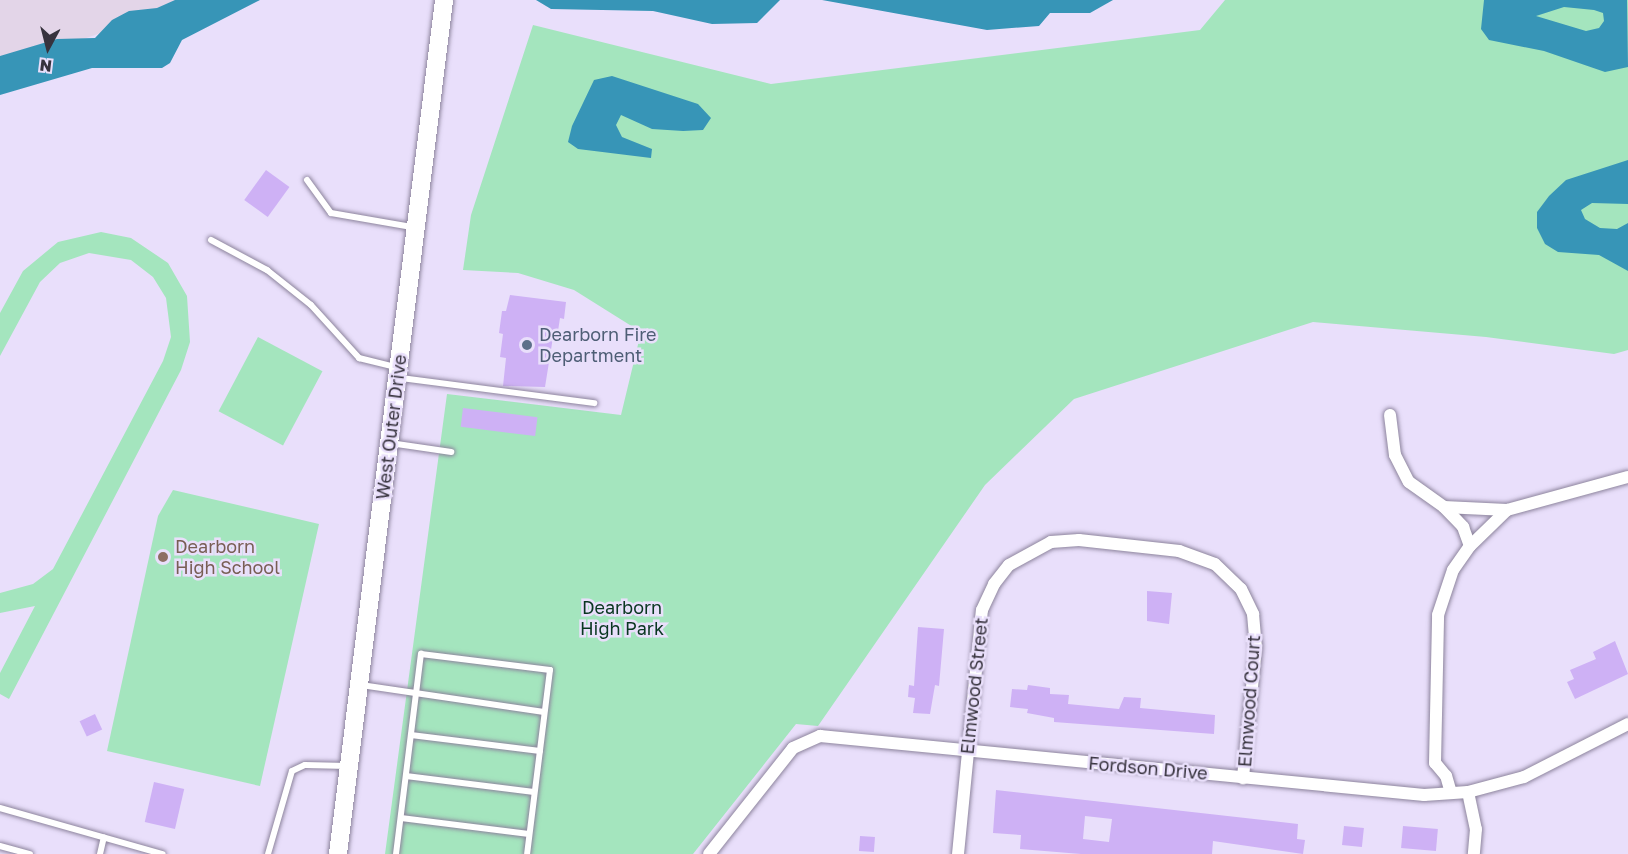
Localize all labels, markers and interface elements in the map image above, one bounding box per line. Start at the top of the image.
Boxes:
north arrow [18,18,78,78]
text: N [39,55,53,77]
place label: Dearborn Fire Department [539,324,657,366]
marker: Dearborn Fire Department [520,338,534,352]
street label: West Outer Drive [371,353,411,501]
place label: Dearborn High School [175,536,280,578]
marker: Dearborn High School [156,550,170,564]
park label: Dearborn High Park [580,597,664,640]
street label: Elmwood Street [956,617,992,755]
street label: Elmwood Court [1234,634,1264,768]
street label: Fordson Drive [1087,752,1209,784]

